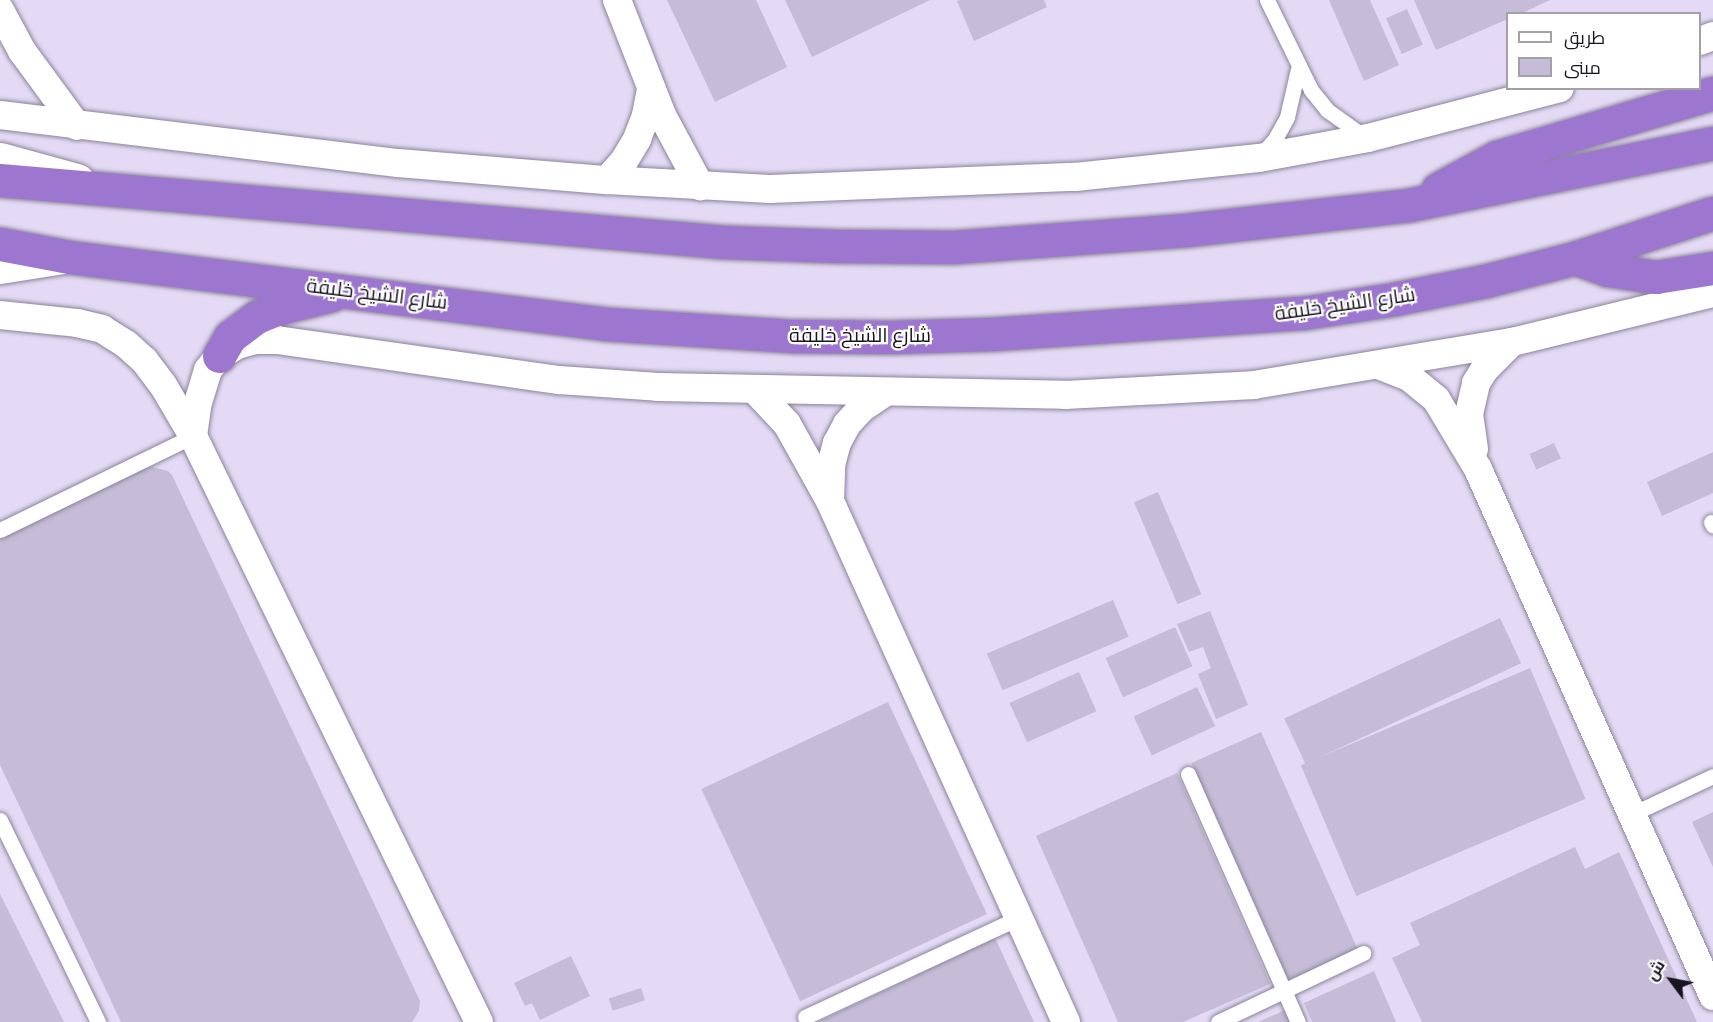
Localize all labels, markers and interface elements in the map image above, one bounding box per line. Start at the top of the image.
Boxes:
legend [1506,12,1701,90]
text: طريق [1564,27,1605,48]
text: مبنى [1564,57,1601,78]
street label: شارع الشيخ خليفة [305,273,449,315]
street label: شارع الشيخ خليفة [1273,282,1417,326]
street label: شارع الشيخ خليفة [789,323,931,347]
north arrow [1641,950,1701,1010]
text: ش [1642,956,1669,984]

